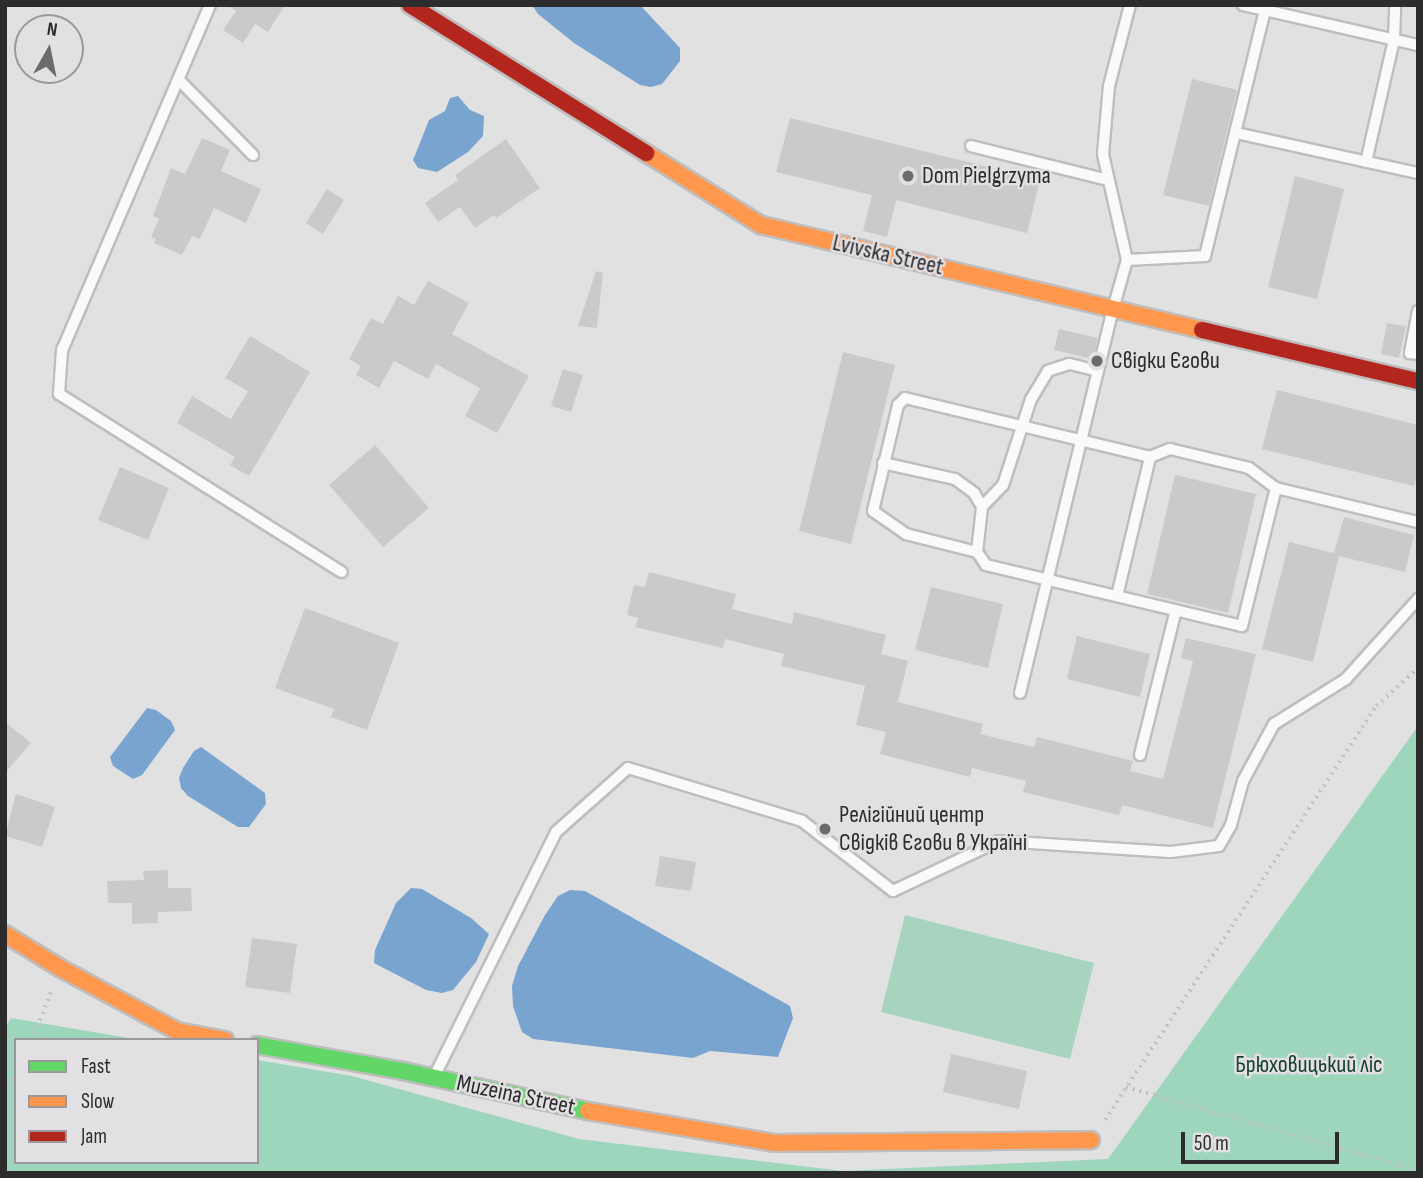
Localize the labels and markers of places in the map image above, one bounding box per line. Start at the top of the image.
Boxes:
place label: Dom Pielgrzyma [922,162,1051,190]
marker: Dom Pielgrzyma [900,168,916,184]
place label: Свідки Єгови [1111,347,1220,375]
marker: Свідки Єгови [1089,353,1105,369]
place label: Релігійний центр Свідків Єгови в Україні [839,801,1027,857]
marker: Релігійний центр Свідків Єгови в Україні [817,821,833,837]

